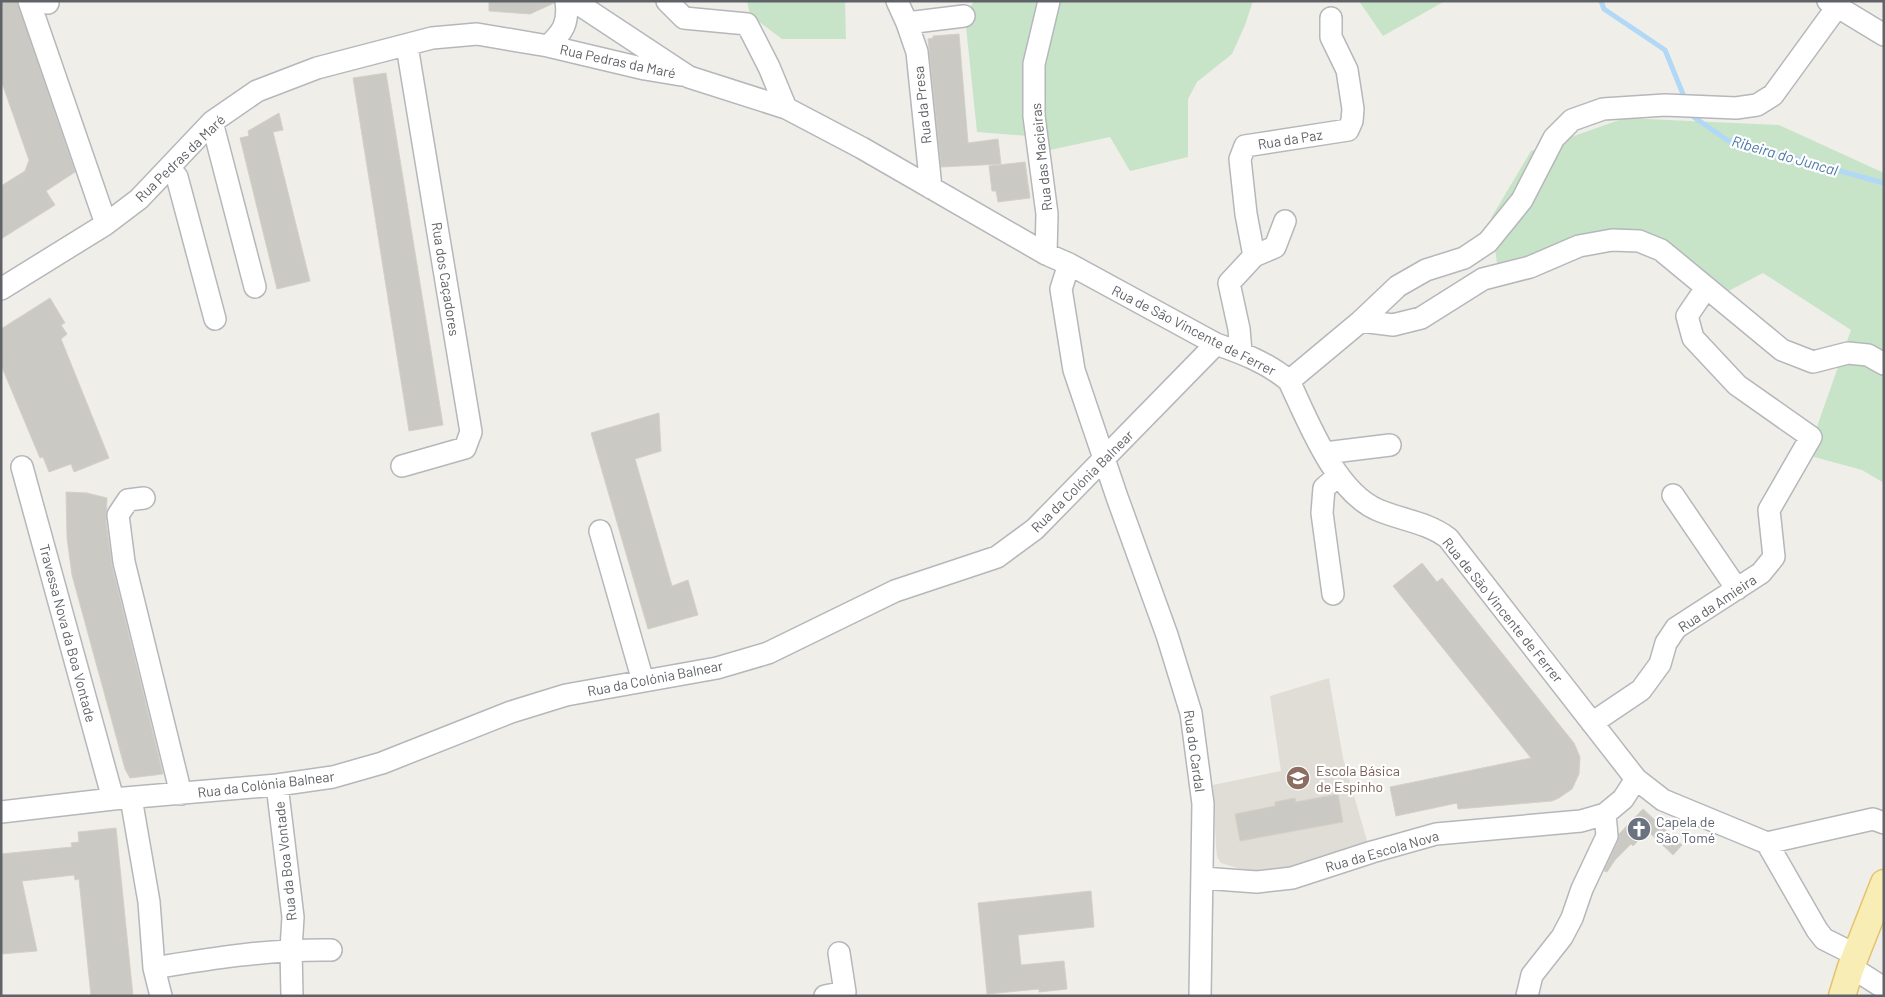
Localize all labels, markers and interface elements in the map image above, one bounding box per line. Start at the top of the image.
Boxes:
street label: Rua Pedras da Maré [558,40,678,82]
street label: Rua da Presa [909,65,935,145]
street label: Rua das Macieiras [1027,102,1055,212]
street label: Rua Pedras da Maré [132,111,228,205]
street label: Rua da Paz [1256,125,1324,153]
water label: Ribeira do Juncal [1730,131,1841,179]
street label: Rua dos Caçadores [429,221,463,337]
street label: Rua de São Vincente de Ferrer [1109,281,1279,379]
street label: Rua da Colónia Balnear [1027,426,1137,536]
street label: Rua de São Vincente de Ferrer [1439,534,1567,686]
street label: Travessa Nova da Boa Vontade [36,542,100,724]
street label: Rua da Amieira [1675,571,1759,635]
street label: Rua da Colónia Balnear [586,657,724,699]
street label: Rua do Cardal [1181,709,1209,793]
place label: Escola Básica de Espinho [1316,762,1400,795]
school or university icon: Escola Básica de Espinho [1285,765,1311,791]
street label: Rua da Colónia Balnear [197,767,335,801]
street label: Rua da Boa Vontade [270,800,300,922]
place label: Capela de São Tomé [1656,813,1715,846]
church icon: Capela de São Tomé [1626,816,1652,842]
street label: Rua da Escola Nova [1323,827,1441,875]

